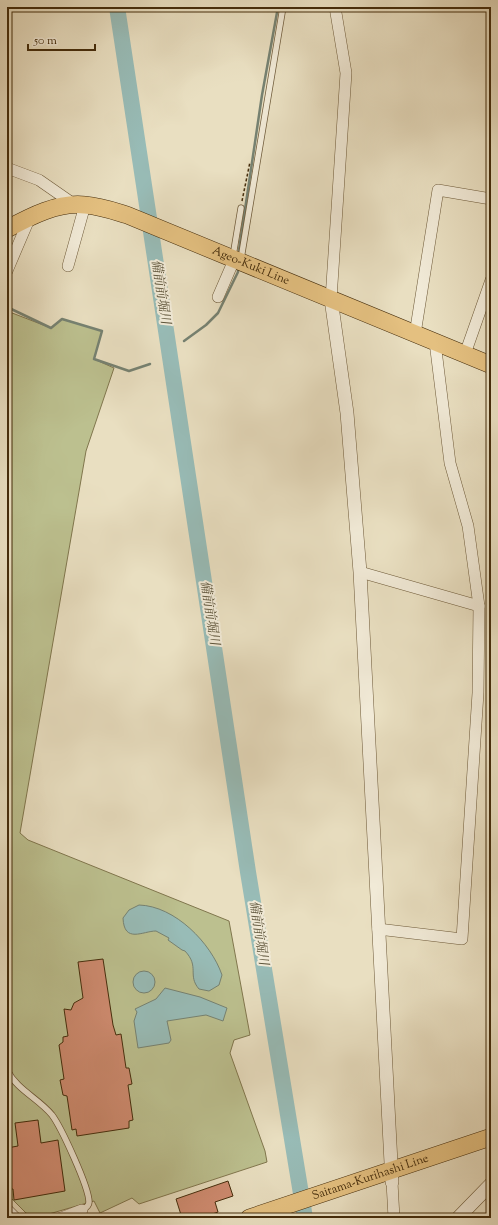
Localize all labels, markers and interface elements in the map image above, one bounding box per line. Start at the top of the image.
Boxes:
scale bar [28,26,95,52]
text: 50 m [33,32,57,50]
street label: Ageo-Kuki Line [209,242,293,290]
water label: 備前前堀川 [146,258,174,327]
water label: 備前前堀川 [195,579,223,648]
water label: 備前前堀川 [244,899,272,968]
street label: Saitama-Kurihashi Line [310,1149,431,1205]

